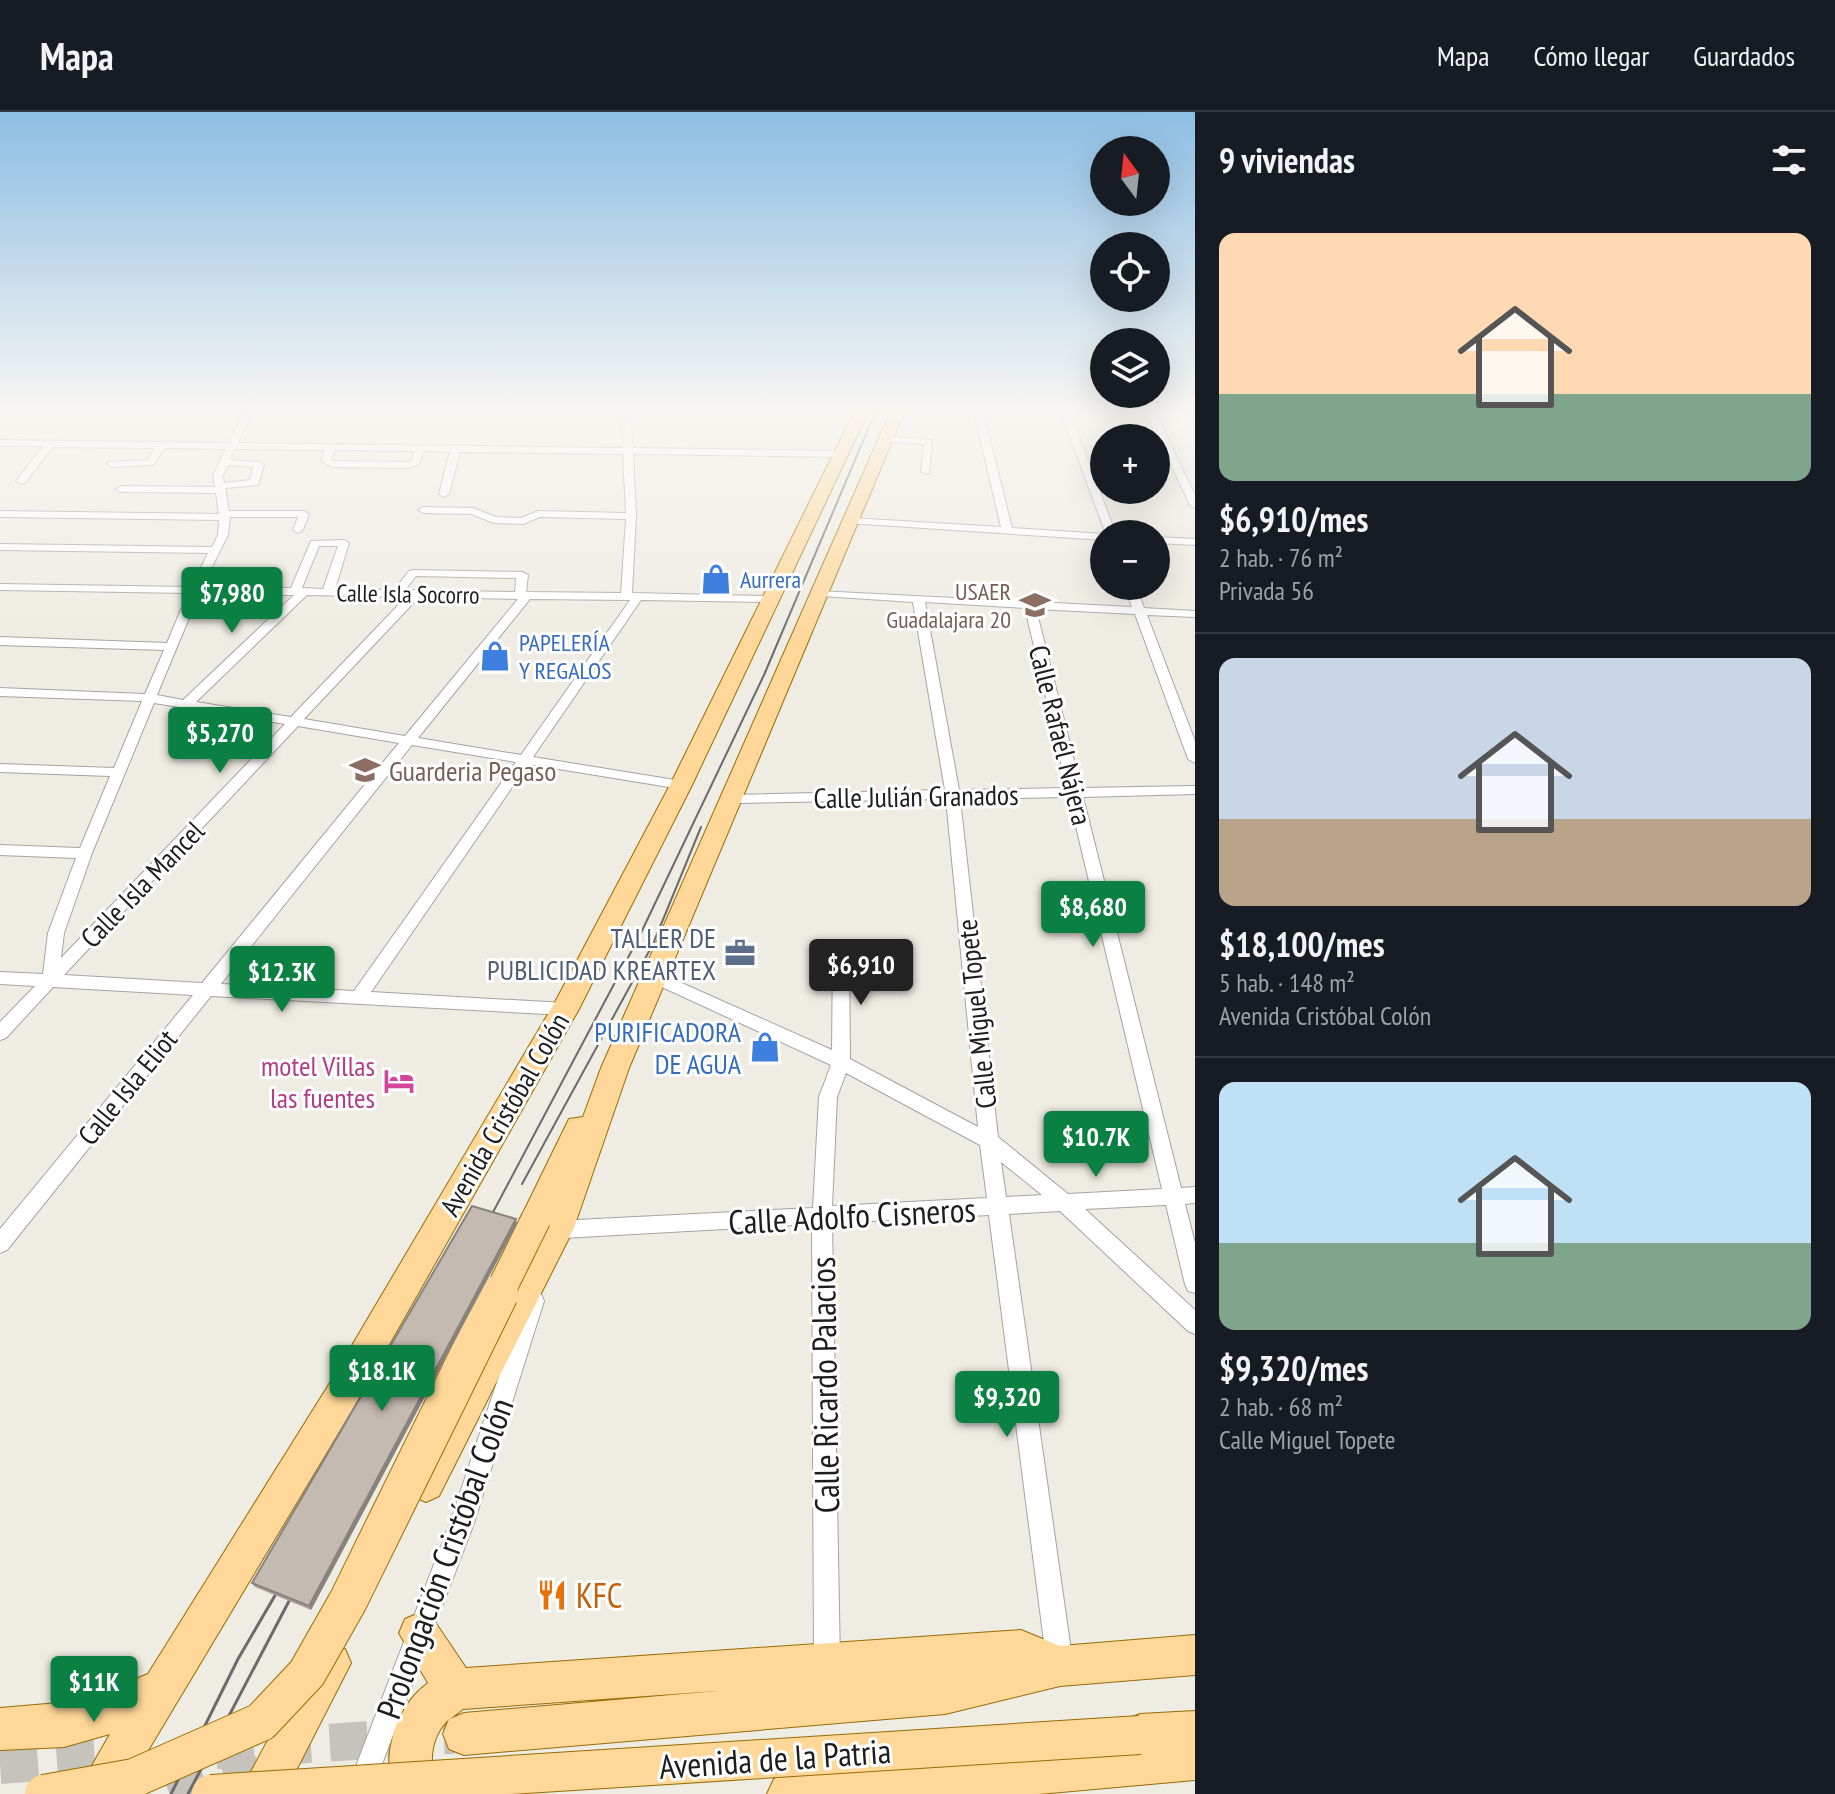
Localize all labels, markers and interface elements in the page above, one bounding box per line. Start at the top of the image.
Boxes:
text: Mapa [40,31,114,80]
text: Mapa [1437,37,1489,74]
text: Cómo llegar [1533,37,1649,74]
text: Guardados [1693,37,1795,74]
north arrow [1090,136,1170,216]
map controls [1090,136,1170,600]
text: 9 viviendas [1219,138,1355,182]
icon: filters [1767,138,1811,182]
button: locate [1090,232,1170,312]
icon: home [1443,285,1587,429]
button: layers [1090,328,1170,408]
button: + [1090,424,1170,504]
text: $6,910/mes [1219,497,1368,541]
button: − [1090,520,1170,600]
text: 2 hab. · 76 m² [1219,541,1343,574]
shop icon: Aurrera [699,562,733,596]
place label: Aurrera [740,564,801,595]
pin: $7,980 [167,567,297,635]
text: Privada 56 [1219,574,1314,607]
text: $7,980 [199,576,265,609]
place label: USAER Guadalajara 20 [886,576,1011,635]
street label: Calle Isla Socorro [336,577,480,611]
school or university icon: USAER Guadalajara 20 [1018,588,1052,622]
place label: PAPELERÍA Y REGALOS [519,627,612,686]
shop icon: PAPELERÍA Y REGALOS [478,639,512,673]
street label: Calle Rafaél Nájera [1021,641,1101,829]
pin: $5,270 [155,707,285,775]
icon: home [1443,710,1587,854]
text: $5,270 [186,716,254,749]
place label: Guarderia Pegaso [389,752,556,789]
school or university icon: Guarderia Pegaso [348,753,382,787]
street label: Calle Julián Granados [813,776,1019,816]
street label: Calle Isla Mancel [72,812,212,955]
pin: $8,680 [1028,881,1158,949]
text: $8,680 [1059,890,1127,923]
street label: Calle Miguel Topete [948,917,1004,1111]
place label: TALLER DE PUBLICIDAD KREARTEX [487,919,716,988]
text: $18,100/mes [1219,922,1385,966]
office icon: TALLER DE PUBLICIDAD KREARTEX [723,936,757,970]
pin: $6,910 [796,939,926,1007]
pin: $12.3K [217,946,347,1014]
text: $6,910 [827,948,895,981]
text: $12.3K [248,955,316,988]
text: 5 hab. · 148 m² [1219,966,1355,999]
text: Avenida Cristóbal Colón [1219,999,1431,1032]
street label: Avenida Cristóbal Colón [431,1006,577,1222]
place label: PURIFICADORA DE AGUA [594,1013,742,1082]
street label: Calle Isla Eliot [69,1021,185,1152]
shop icon: PURIFICADORA DE AGUA [748,1030,782,1064]
place label: motel Villas las fuentes [261,1047,375,1116]
hotel icon: motel Villas las fuentes [382,1064,416,1098]
pin: $10.7K [1031,1111,1161,1179]
text: $10.7K [1062,1120,1130,1153]
icon: home [1443,1134,1587,1278]
street label: Calle Adolfo Cisneros [727,1187,977,1243]
street label: Calle Ricardo Palacios [800,1256,848,1514]
pin: $18.1K [317,1345,447,1413]
text: $9,320/mes [1219,1346,1368,1390]
text: $18.1K [348,1354,416,1387]
pin: $9,320 [942,1371,1072,1439]
text: $9,320 [973,1380,1041,1413]
text: 2 hab. · 68 m² [1219,1390,1343,1423]
street label: Prolongación Cristóbal Colón [366,1392,522,1724]
text: Calle Miguel Topete [1219,1423,1396,1456]
place label: KFC [576,1573,622,1617]
restaurant icon: KFC [535,1578,569,1612]
pin: $11K [47,1656,141,1724]
text: $11K [69,1665,119,1698]
street label: Avenida de la Patria [658,1728,892,1788]

